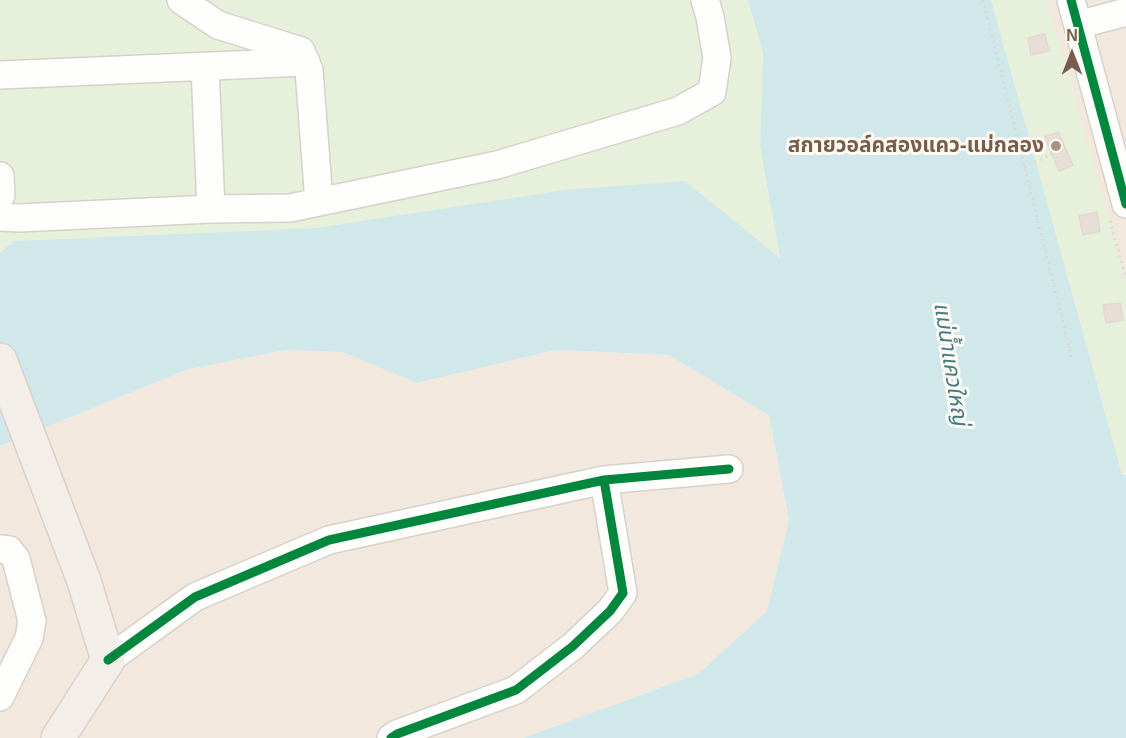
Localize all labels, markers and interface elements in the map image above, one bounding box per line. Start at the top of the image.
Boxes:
north arrow [1042,24,1102,84]
text: N [1066,27,1078,44]
place label: สกายวอล์คสองแคว-แม่กลอง [788,133,1044,159]
marker: สกายวอล์คสองแคว-แม่กลอง [1049,139,1063,153]
water label: แม่น้ำแควใหญ่ [927,301,973,427]

